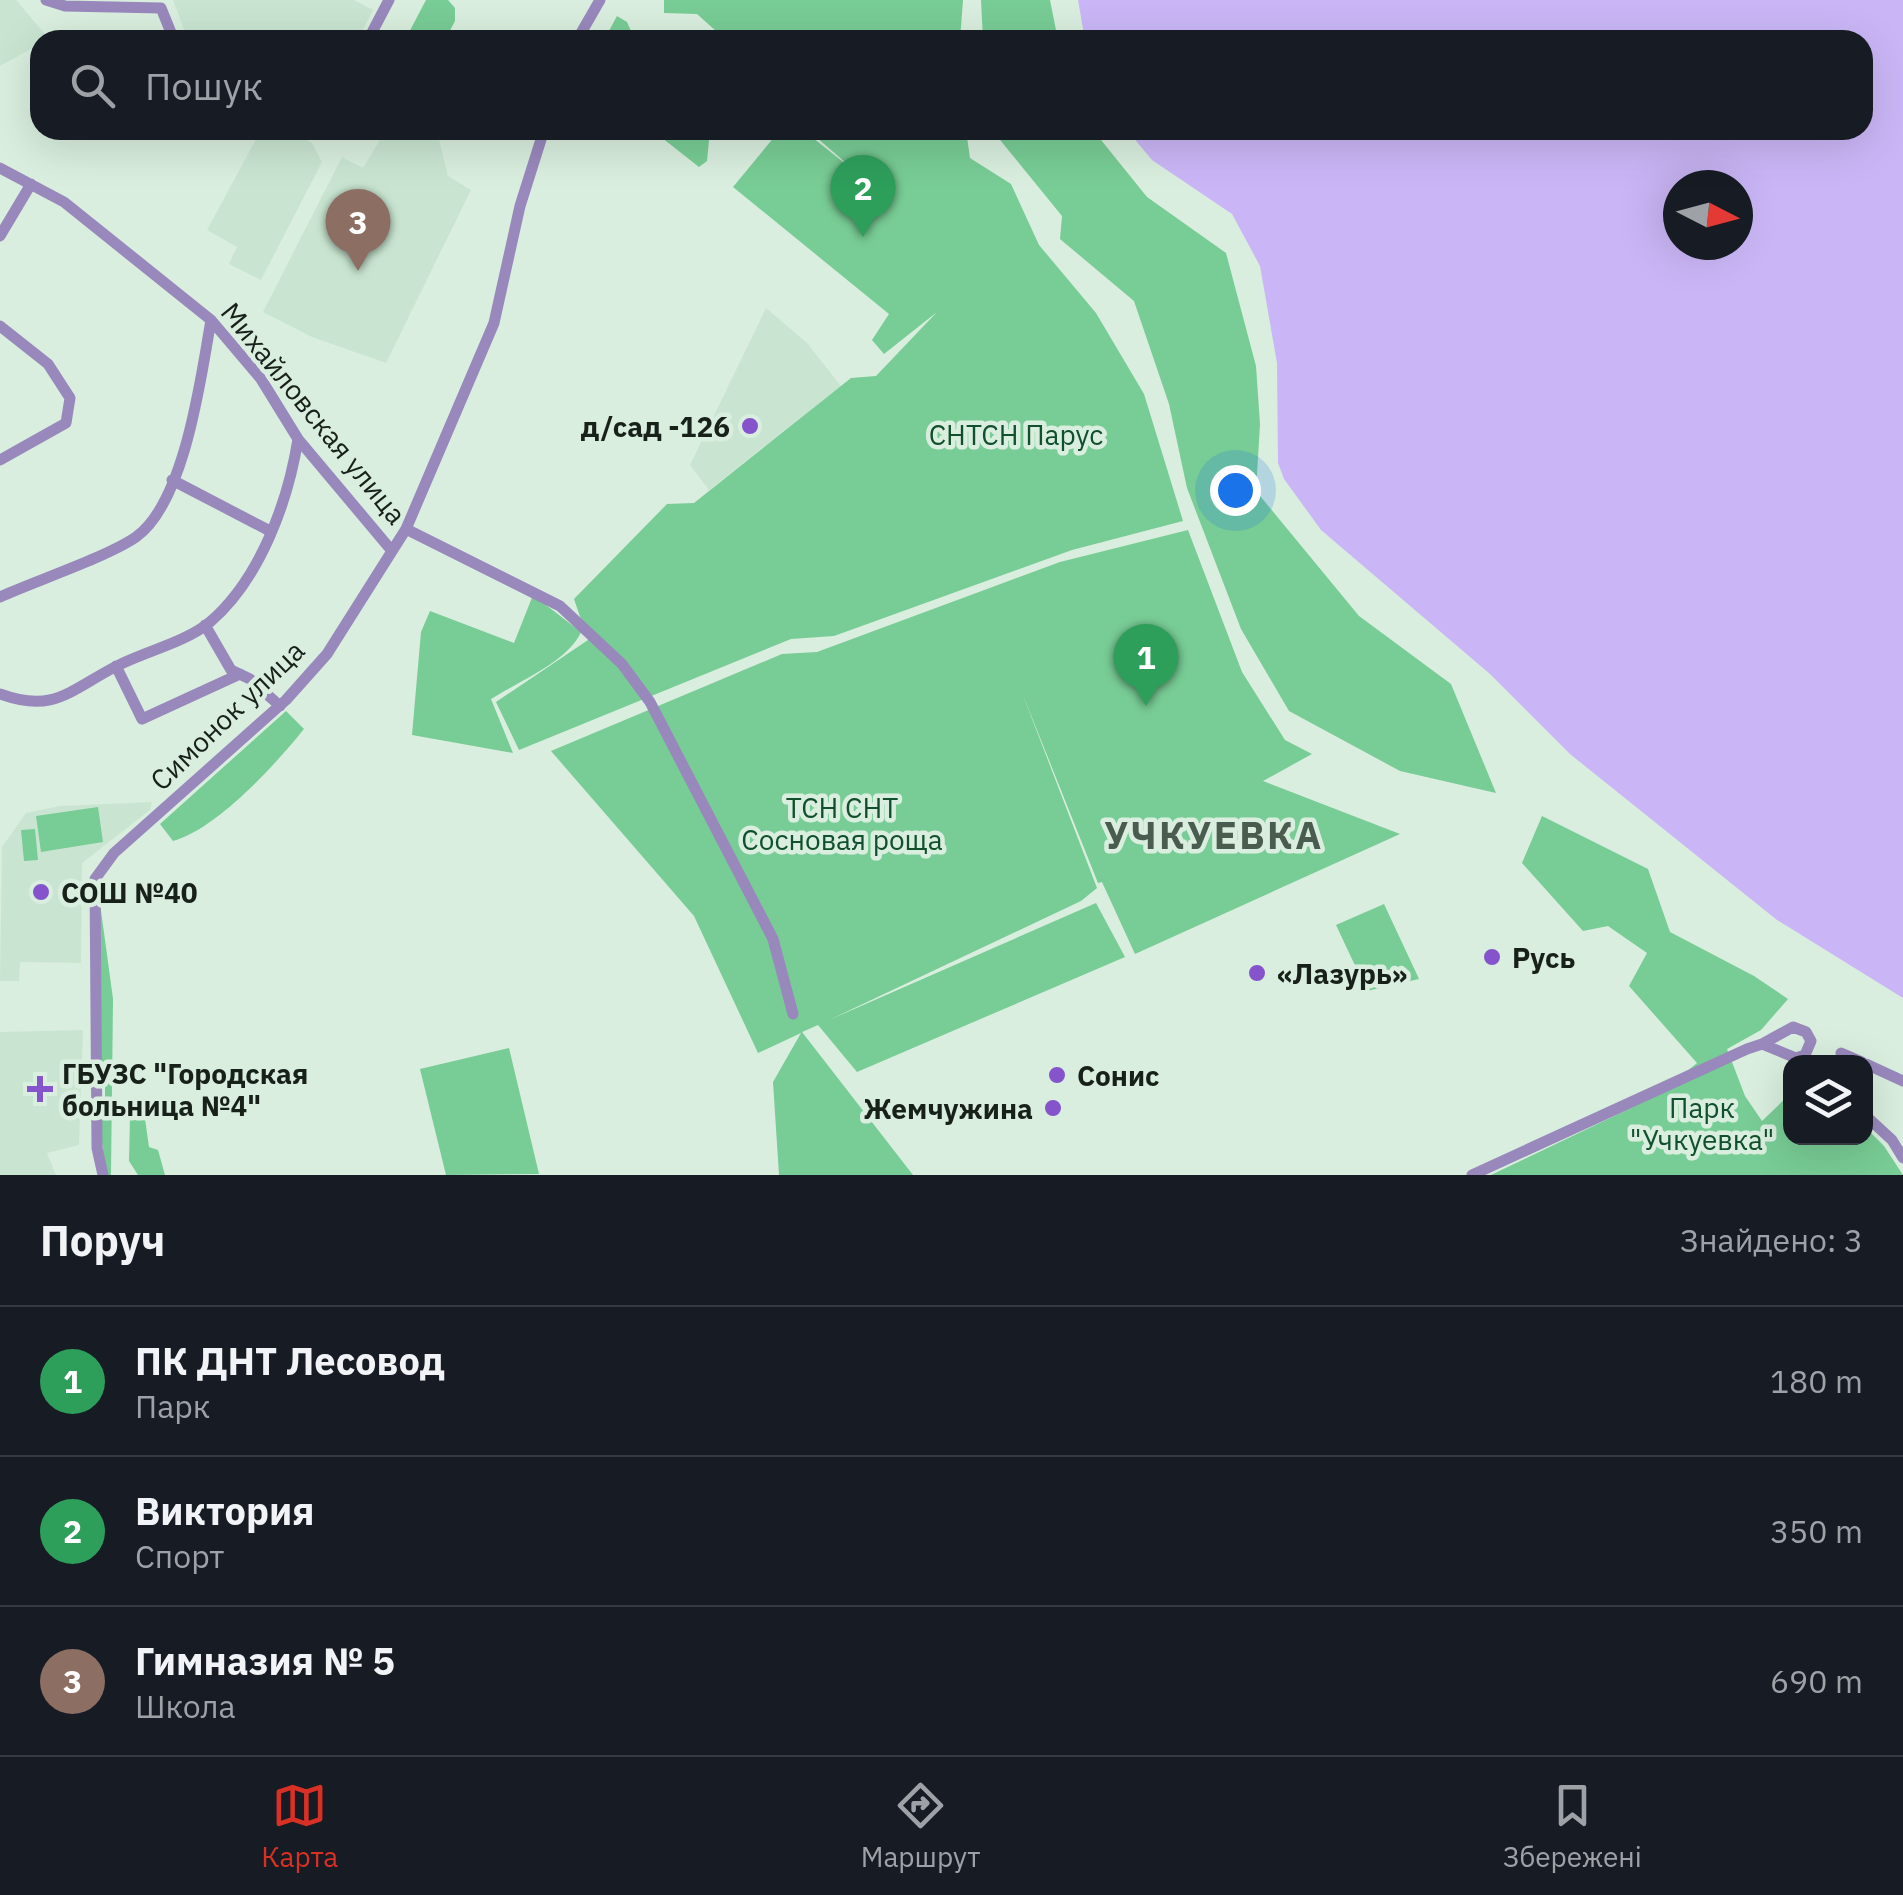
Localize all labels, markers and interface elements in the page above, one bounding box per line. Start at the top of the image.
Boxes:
search box [30,30,1873,140]
icon: search [65,58,120,113]
text: Пошук [145,61,263,110]
pin: 2 [830,154,896,237]
north arrow [1663,170,1753,260]
pin: 3 [326,188,390,271]
street label: Михайловская улица [213,294,415,532]
place label: д/сад -126 [581,408,730,445]
marker: д/сад -126 [739,415,761,437]
park label: СНТСН Парус [929,416,1103,453]
your location [1210,465,1261,516]
pin: 1 [1114,624,1178,706]
street label: Симонок улица [142,632,312,798]
park label: ТСН СНТ Сосновая роща [741,789,943,858]
district label: УЧКУЕВКА [1104,810,1324,859]
place label: СОШ №40 [61,874,198,911]
marker: СОШ №40 [30,881,52,903]
place label: Русь [1512,939,1576,976]
marker: Русь [1481,946,1503,968]
place label: «Лазурь» [1277,955,1407,992]
marker: «Лазурь» [1246,962,1268,984]
place label: ГБУЗС "Городская больница №4" [62,1055,308,1124]
map controls [1783,1055,1873,1145]
button: layers [1783,1055,1873,1145]
place label: Сонис [1077,1057,1160,1094]
marker: Сонис [1046,1064,1068,1086]
marker: ГБУЗС "Городская больница №4" [27,1076,53,1102]
park label: Парк "Учкуевка" [1630,1089,1774,1158]
place label: Жемчужина [863,1090,1033,1127]
marker: Жемчужина [1042,1097,1064,1119]
text: Поруч [40,1213,165,1268]
text: Знайдено: 3 [1680,1219,1863,1261]
text: ПК ДНТ Лесовод [135,1336,445,1385]
text: 1 [63,1360,82,1402]
text: 180 m [1770,1360,1863,1402]
text: Парк [135,1385,210,1427]
text: Виктория [135,1486,315,1535]
text: 2 [63,1510,82,1552]
text: 350 m [1770,1510,1863,1552]
text: Спорт [135,1535,224,1577]
text: Гимназия № 5 [135,1636,395,1685]
text: 3 [63,1660,82,1702]
text: 690 m [1770,1660,1863,1702]
text: Школа [135,1685,236,1727]
tab: Карта [261,1778,338,1875]
tab: Маршрут [861,1778,980,1875]
tab: Збережені [1503,1778,1642,1875]

